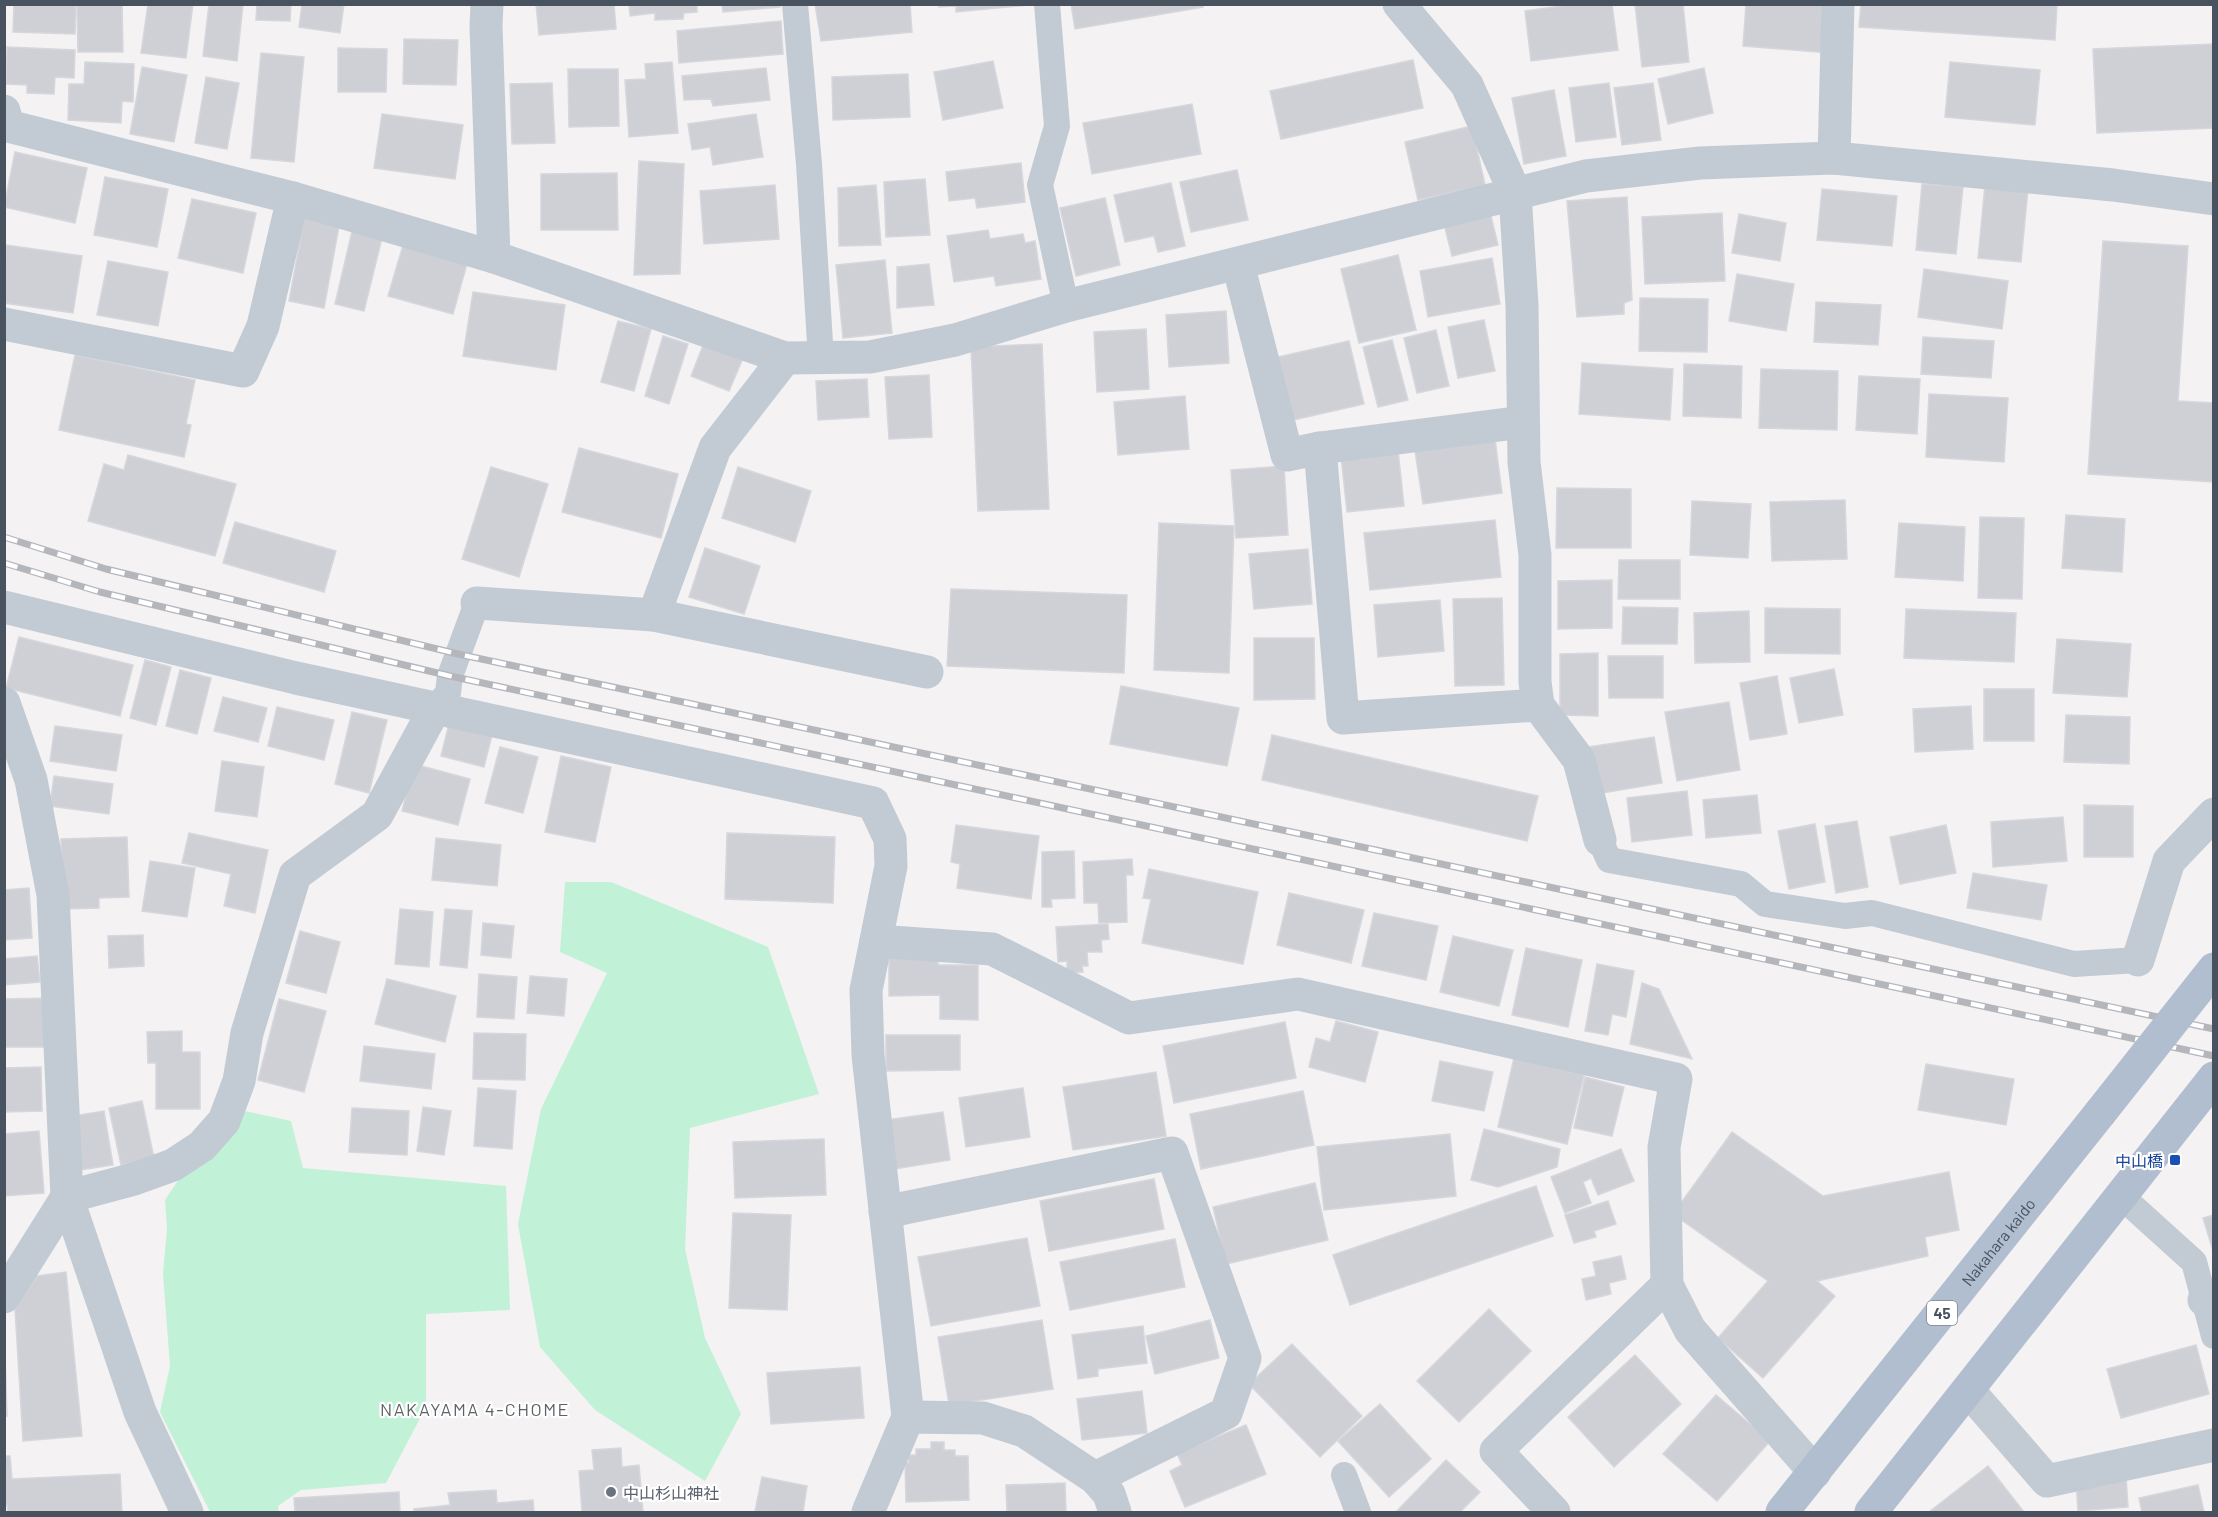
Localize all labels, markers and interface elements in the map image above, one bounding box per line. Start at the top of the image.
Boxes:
place label: 中山橋 [2115,1151,2163,1170]
marker: 中山橋 [2168,1153,2182,1167]
street label: Nakahara kaido [1957,1194,2038,1289]
road number: 45 [1927,1301,1957,1325]
district label: NAKAYAMA 4-CHOME [380,1398,570,1420]
place label: 中山杉山神社 [623,1483,719,1502]
marker: 中山杉山神社 [604,1485,618,1499]

